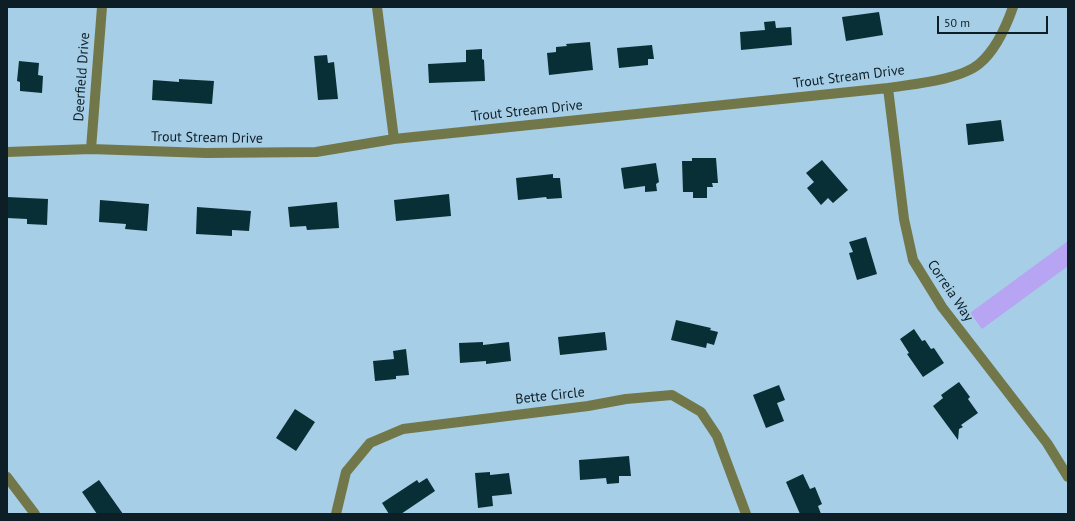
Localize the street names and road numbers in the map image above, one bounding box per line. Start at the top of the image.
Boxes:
street label: Deerfield Drive [71,32,93,122]
street label: Trout Stream Drive [792,62,906,92]
street label: Trout Stream Drive [470,97,584,125]
street label: Trout Stream Drive [151,129,263,147]
street label: Correia Way [923,257,977,325]
street label: Bette Circle [515,384,585,408]

